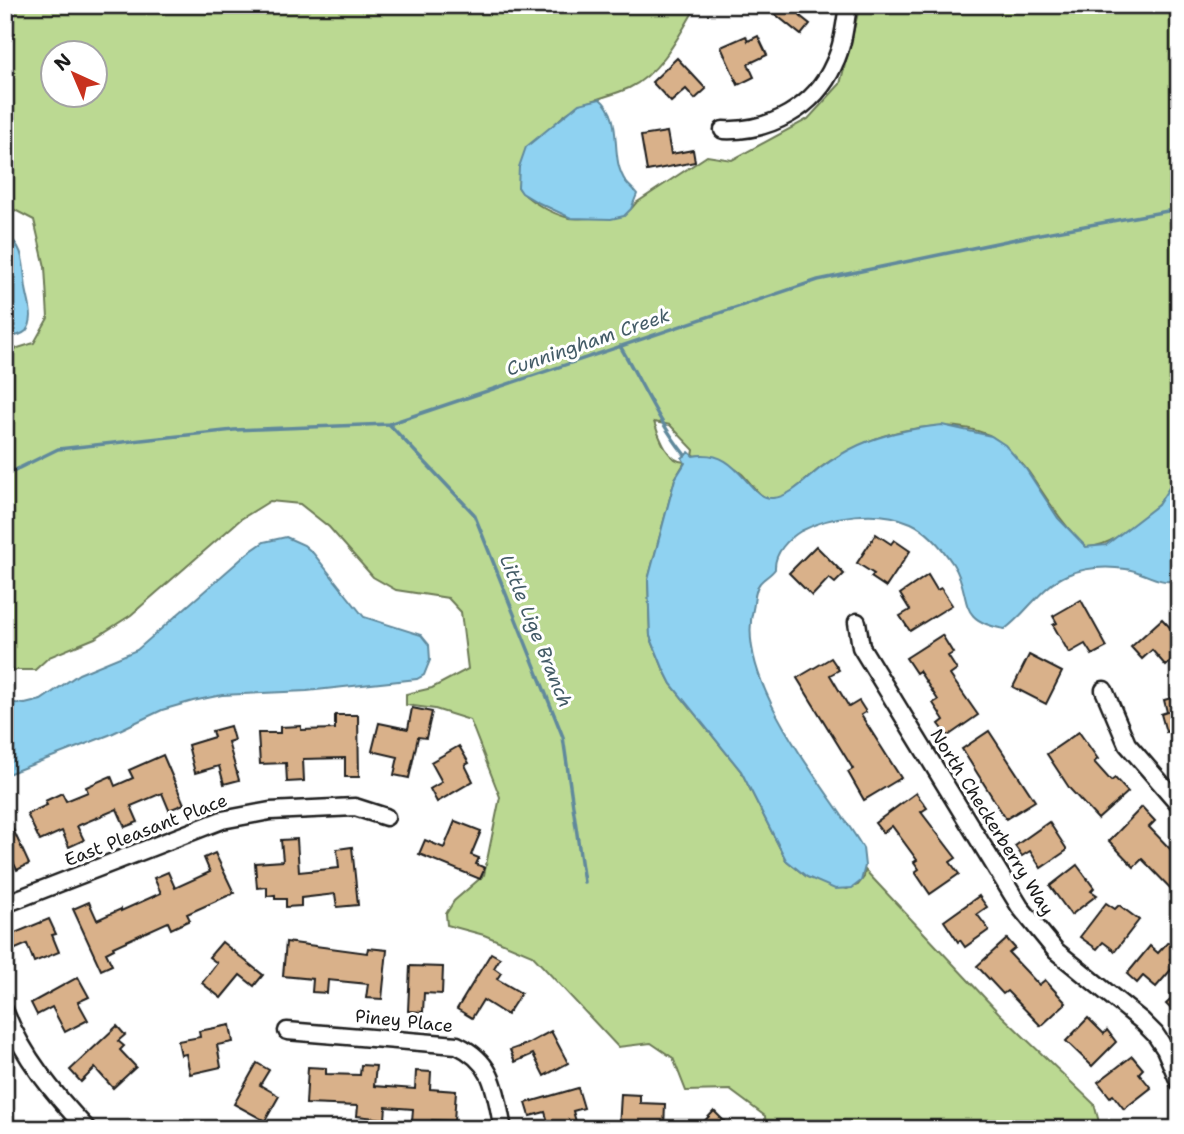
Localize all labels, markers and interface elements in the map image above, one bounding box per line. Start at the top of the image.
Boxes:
north arrow [38,38,108,108]
text: N [48,48,77,76]
water label: Cunningham Creek [503,302,673,382]
water label: Little Lige Branch [494,551,578,711]
street label: North Checkerberry Way [925,724,1059,920]
street label: East Pleasant Place [61,788,231,872]
street label: Piney Place [354,1004,454,1038]

